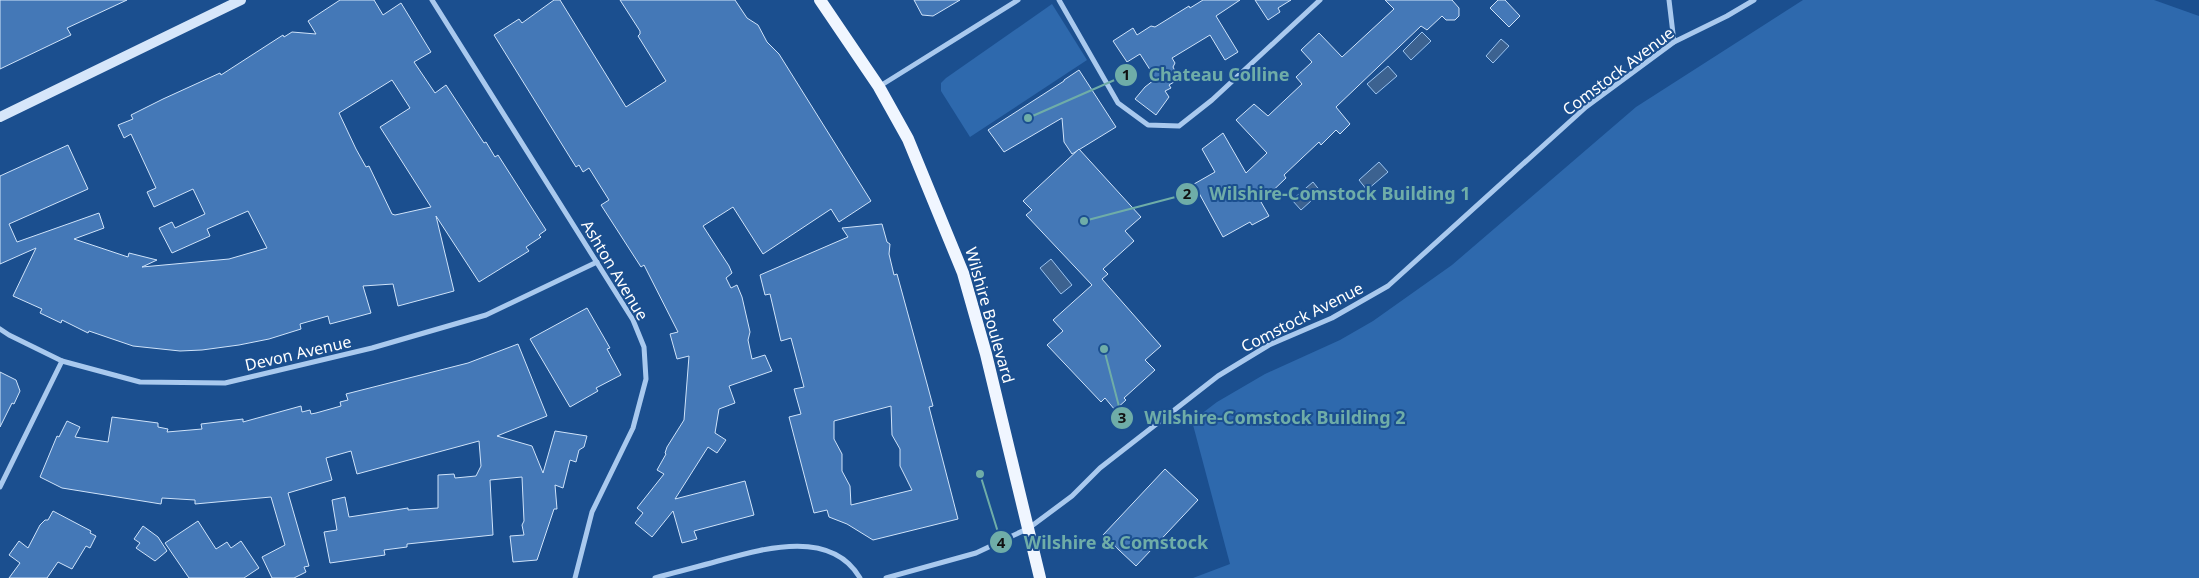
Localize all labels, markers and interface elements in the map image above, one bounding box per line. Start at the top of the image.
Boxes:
street label: Comstock Avenue [1558,22,1678,120]
callout: Chateau Colline [1113,59,1299,92]
text: Chateau Colline [1148,62,1290,86]
text: 1 [1122,64,1130,84]
callout: Wilshire-Comstock Building 1 [1174,177,1481,210]
text: Wilshire-Comstock Building 1 [1209,181,1471,205]
text: 2 [1183,183,1192,203]
street label: Ashton Avenue [576,216,654,324]
street label: Wilshire Boulevard [960,245,1020,385]
street label: Comstock Avenue [1237,277,1367,357]
street label: Devon Avenue [243,330,353,376]
callout: Wilshire-Comstock Building 2 [1109,401,1415,434]
text: Wilshire-Comstock Building 2 [1144,405,1406,429]
text: 3 [1118,407,1126,427]
callout: Wilshire & Comstock [989,526,1218,559]
text: Wilshire & Comstock [1024,530,1209,554]
text: 4 [997,532,1006,552]

